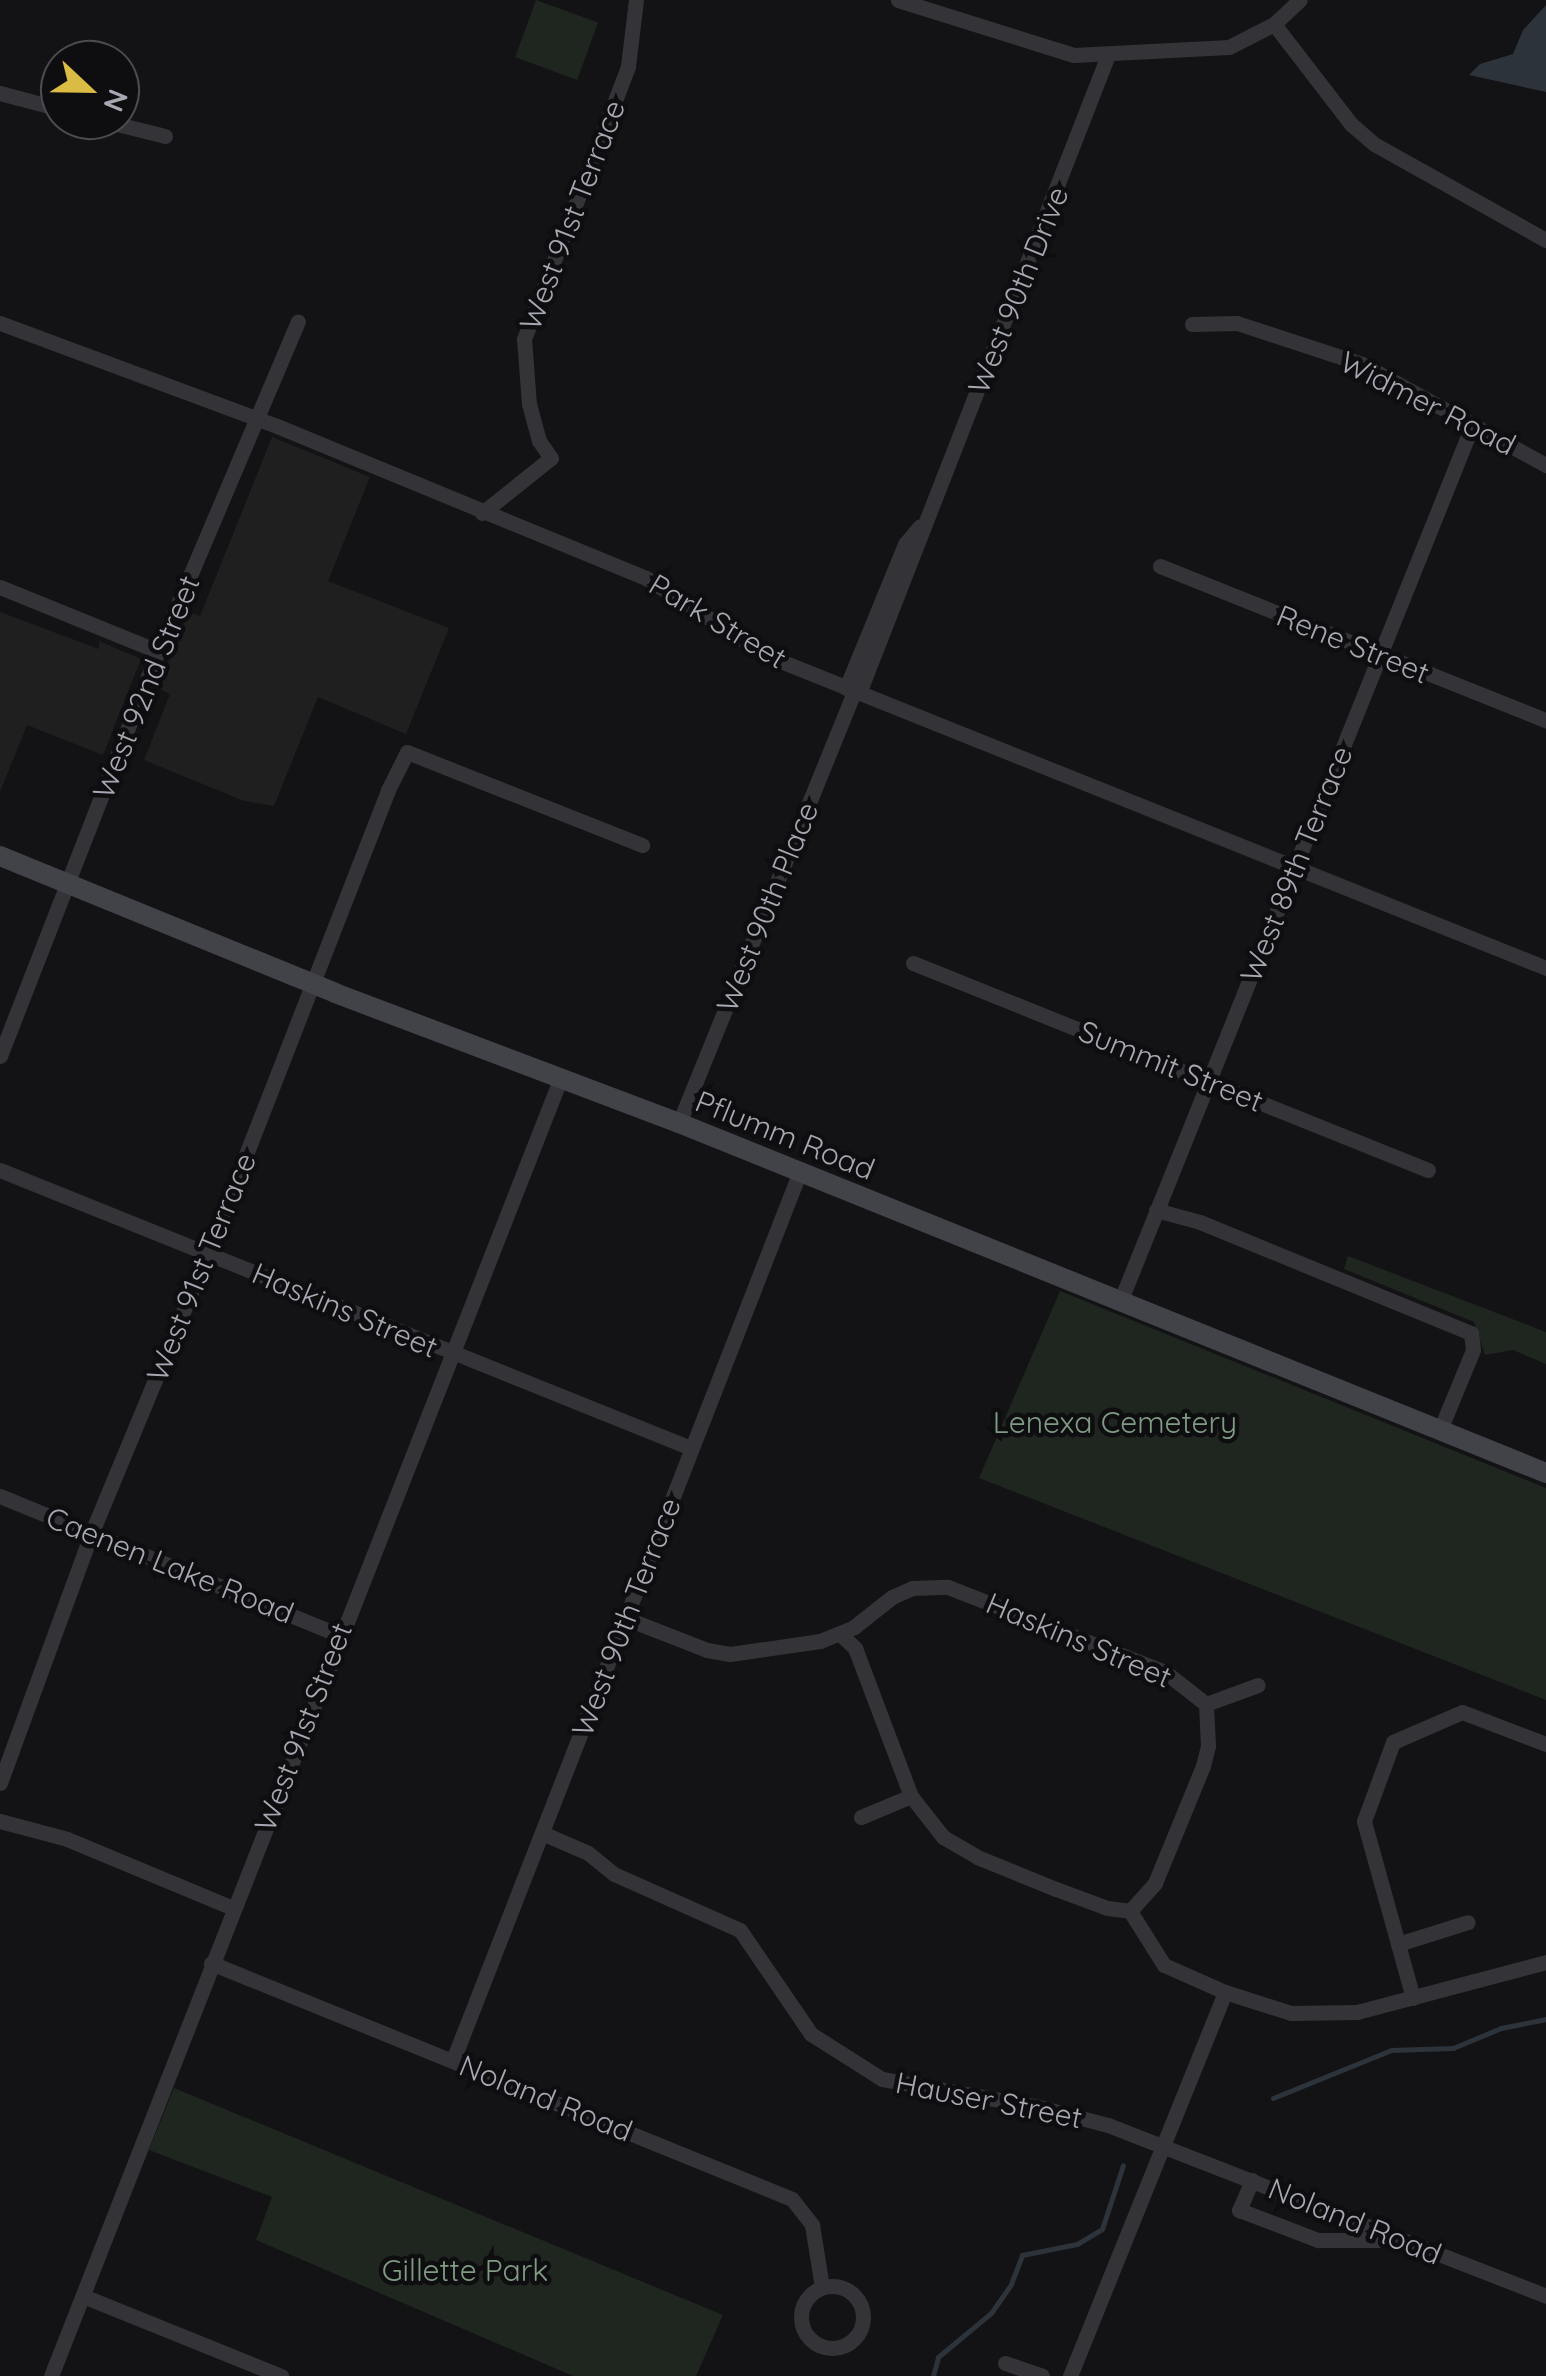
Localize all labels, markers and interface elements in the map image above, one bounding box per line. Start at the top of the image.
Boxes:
north arrow [40,40,140,140]
text: N [96,85,137,117]
street label: West 91st Terrace [512,95,632,335]
street label: West 90th Drive [960,181,1076,399]
street label: Widmer Road [1334,343,1522,463]
street label: Park Street [643,566,793,676]
street label: West 92nd Street [85,570,207,804]
street label: Rene Street [1271,597,1435,691]
street label: West 89th Terrace [1232,741,1360,987]
street label: West 90th Place [708,797,826,1017]
street label: Summit Street [1074,1013,1268,1119]
street label: Pflumm Road [690,1083,880,1187]
street label: West 91st Terrace [139,1147,263,1387]
street label: Haskins Street [247,1255,443,1365]
park label: Lenexa Cemetery [993,1404,1237,1440]
street label: West 90th Terrace [564,1493,688,1741]
street label: Caenen Lake Road [41,1499,299,1631]
street label: Haskins Street [981,1585,1177,1695]
street label: West 91st Street [247,1618,359,1836]
street label: Noland Road [454,2047,638,2149]
street label: Hauser Street [893,2064,1085,2136]
street label: Noland Road [1263,2170,1447,2272]
park label: Gillette Park [382,2252,548,2288]

